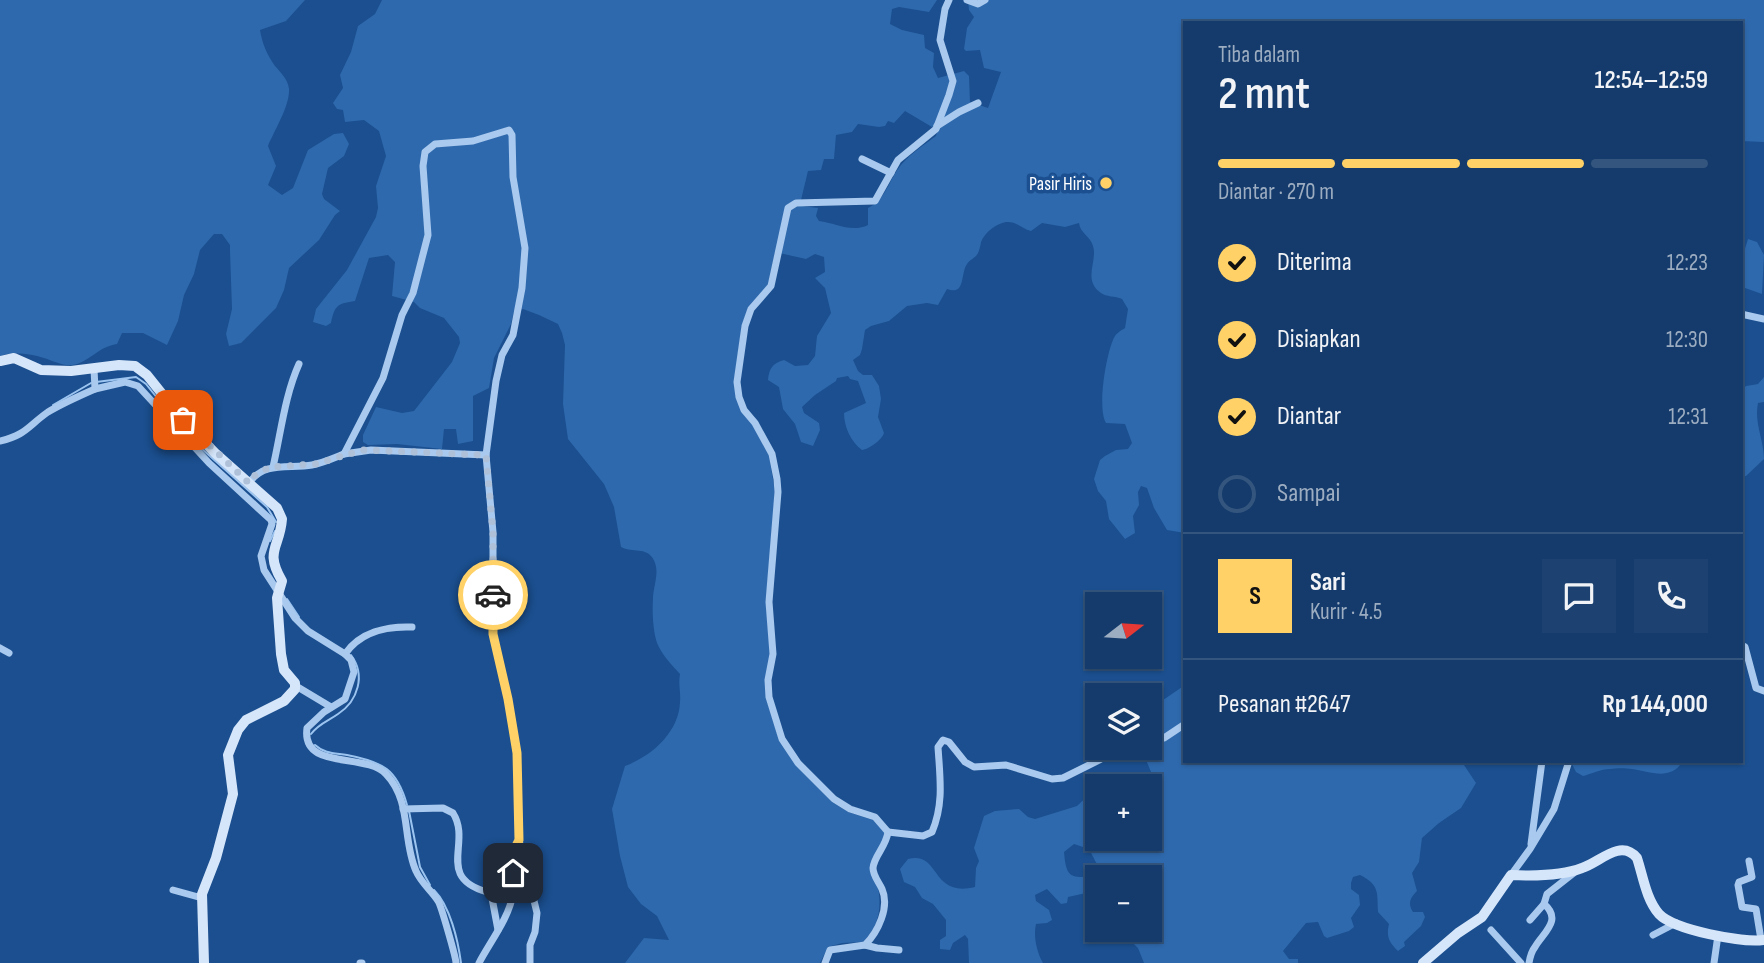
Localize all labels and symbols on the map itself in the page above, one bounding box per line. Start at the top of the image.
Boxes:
place label: Pasir Hiris [1029,173,1092,196]
marker: Pasir Hiris [1098,175,1114,191]
pin [153,390,213,450]
courier [458,560,528,630]
north arrow [1085,592,1162,668]
pin [483,843,543,903]

